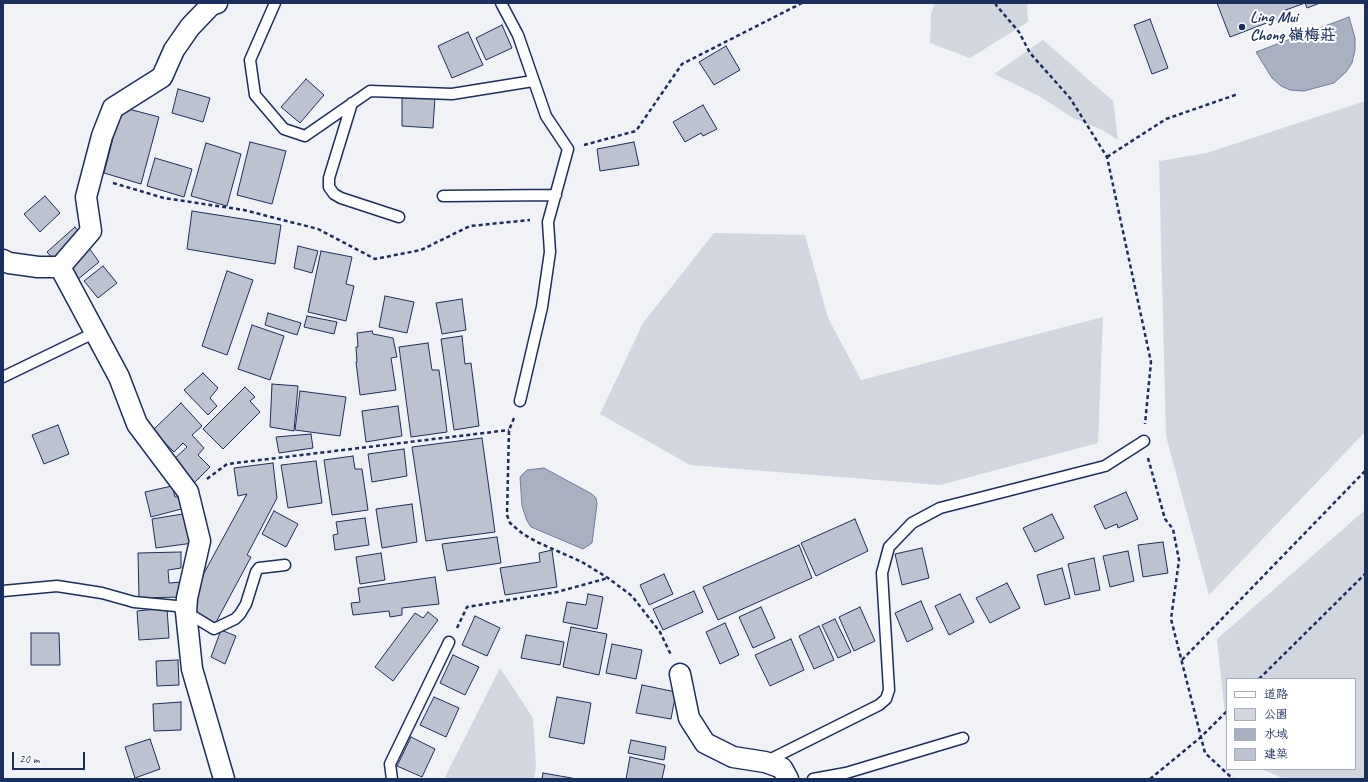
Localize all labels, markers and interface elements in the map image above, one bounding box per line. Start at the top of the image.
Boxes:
place label: Ling Mui Chong 嶺梅莊 [1250,8,1336,46]
marker: Ling Mui Chong 嶺梅莊 [1237,22,1247,32]
legend [1226,678,1356,770]
text: 道路 [1264,686,1288,702]
text: 公園 [1264,706,1288,722]
text: 水域 [1264,726,1288,742]
scale bar [14,744,87,770]
text: 建築 [1264,746,1288,762]
text: 20 m [19,751,39,767]

